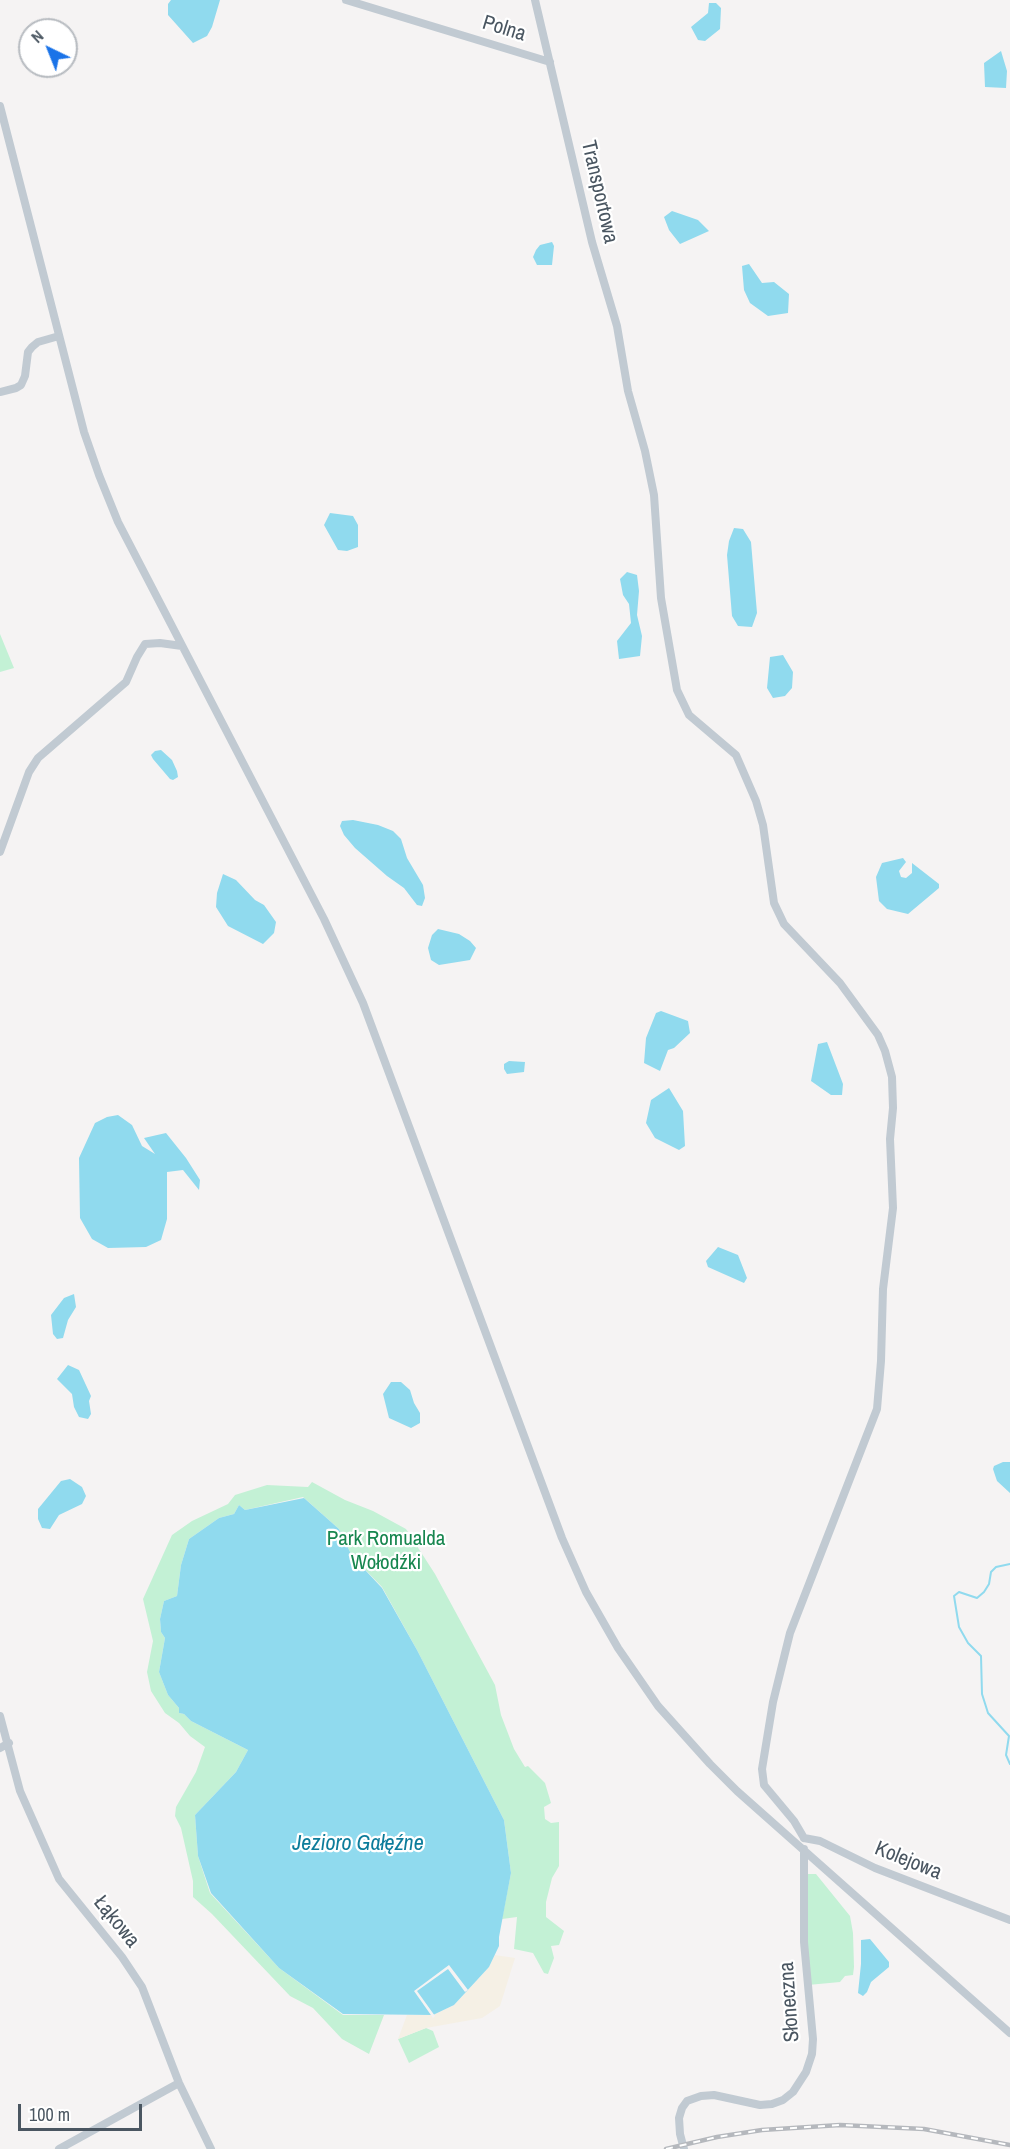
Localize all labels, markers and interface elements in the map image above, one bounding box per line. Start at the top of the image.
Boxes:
street label: Polna [479,11,529,47]
north arrow [18,18,78,78]
text: N [26,25,48,48]
street label: Transportowa [575,138,623,246]
park label: Park Romualda Wołodźki [327,1526,445,1576]
water label: Jezioro Gałęźne [292,1831,424,1857]
street label: Kolejowa [871,1836,945,1886]
street label: Łąkowa [88,1891,144,1953]
street label: Słoneczna [775,1961,805,2043]
scale bar [21,2092,146,2130]
text: 100 m [29,2102,70,2127]

